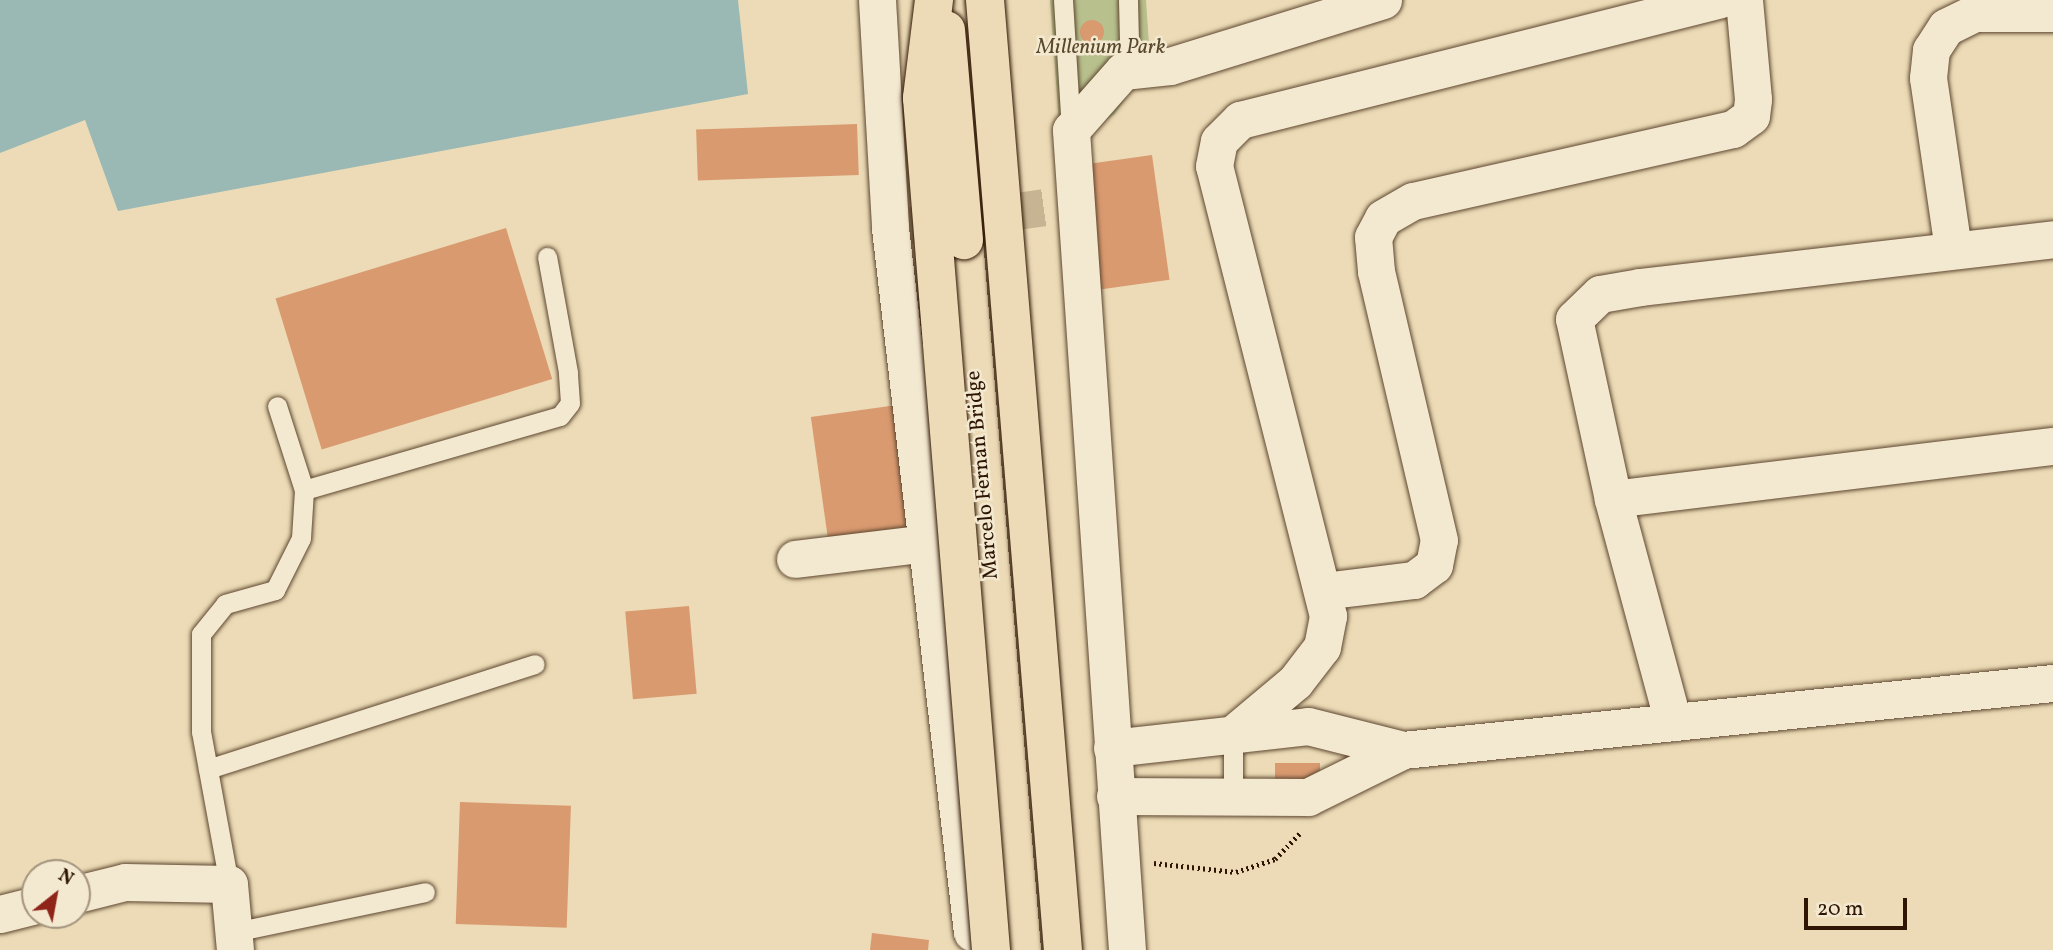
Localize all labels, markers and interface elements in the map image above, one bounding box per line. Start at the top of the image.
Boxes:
park label: Millenium Park [1037,35,1165,61]
street label: Marcelo Fernan Bridge [961,369,1005,581]
north arrow [21,859,91,929]
text: N [53,863,78,892]
scale bar [1808,884,1911,928]
text: 20 m [1817,895,1863,924]

